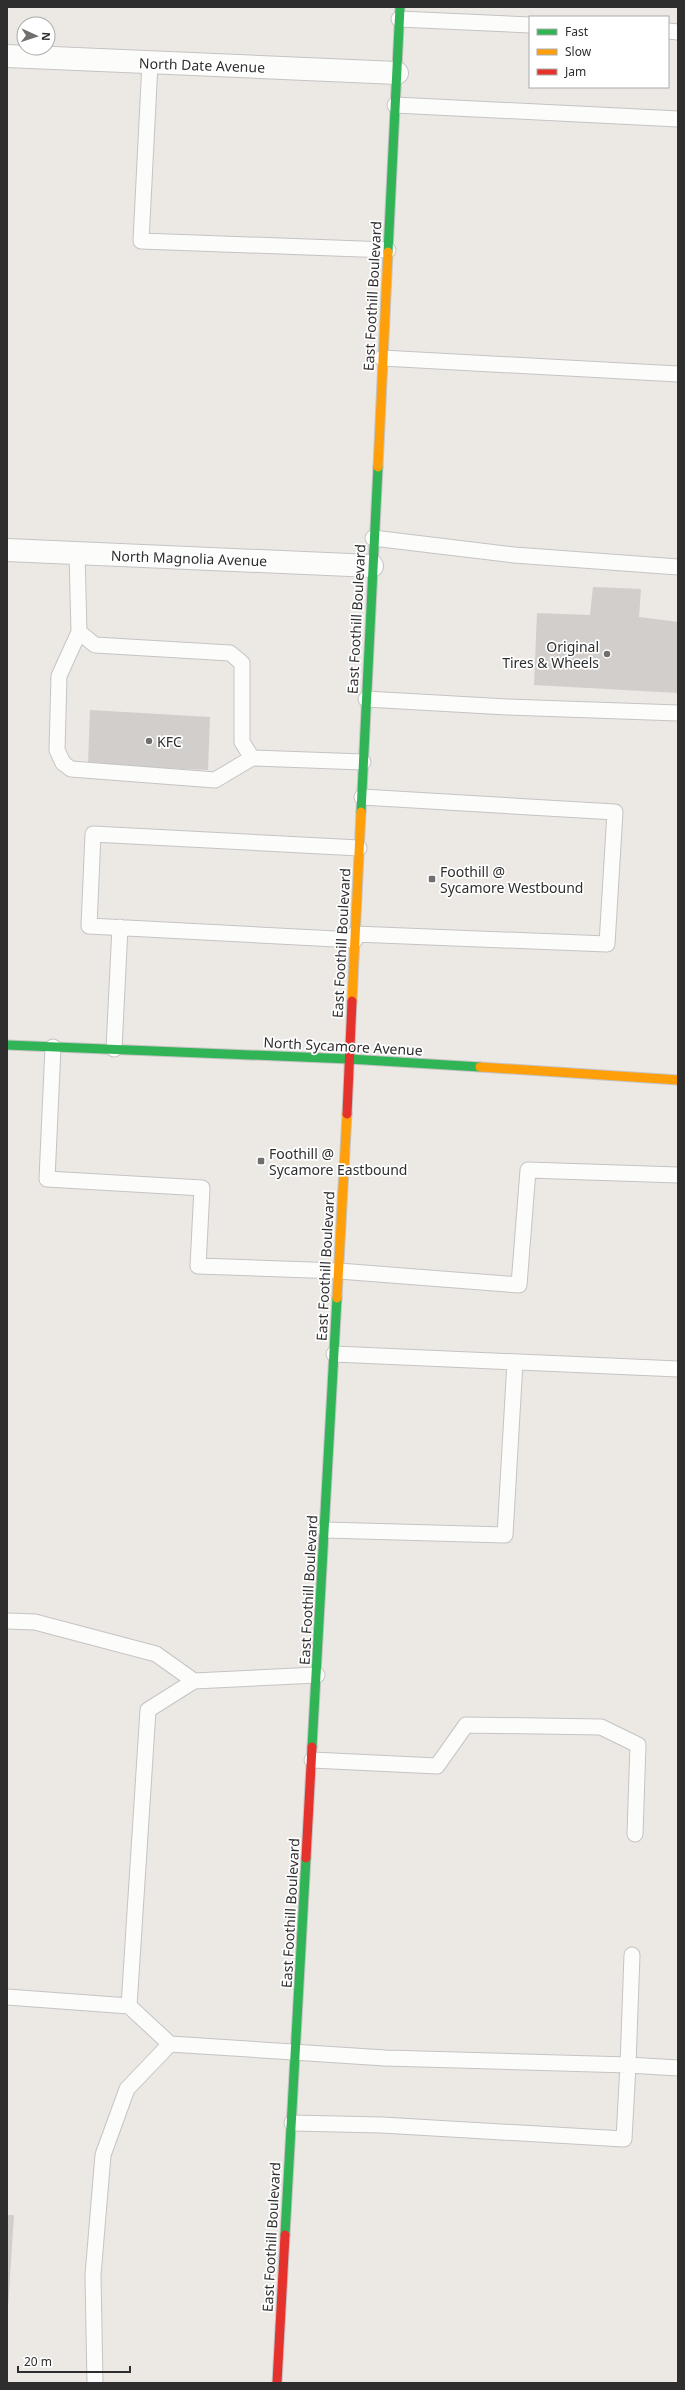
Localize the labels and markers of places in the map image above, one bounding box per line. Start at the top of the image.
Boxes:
place label: Original Tires & Wheels [502,637,599,672]
marker: Original Tires & Wheels [602,649,612,659]
place label: KFC [157,732,182,751]
marker: KFC [144,736,154,746]
place label: Foothill @ Sycamore Westbound [440,862,583,897]
marker: Foothill @ Sycamore Westbound [427,874,437,884]
place label: Foothill @ Sycamore Eastbound [269,1144,407,1179]
marker: Foothill @ Sycamore Eastbound [256,1156,266,1166]

